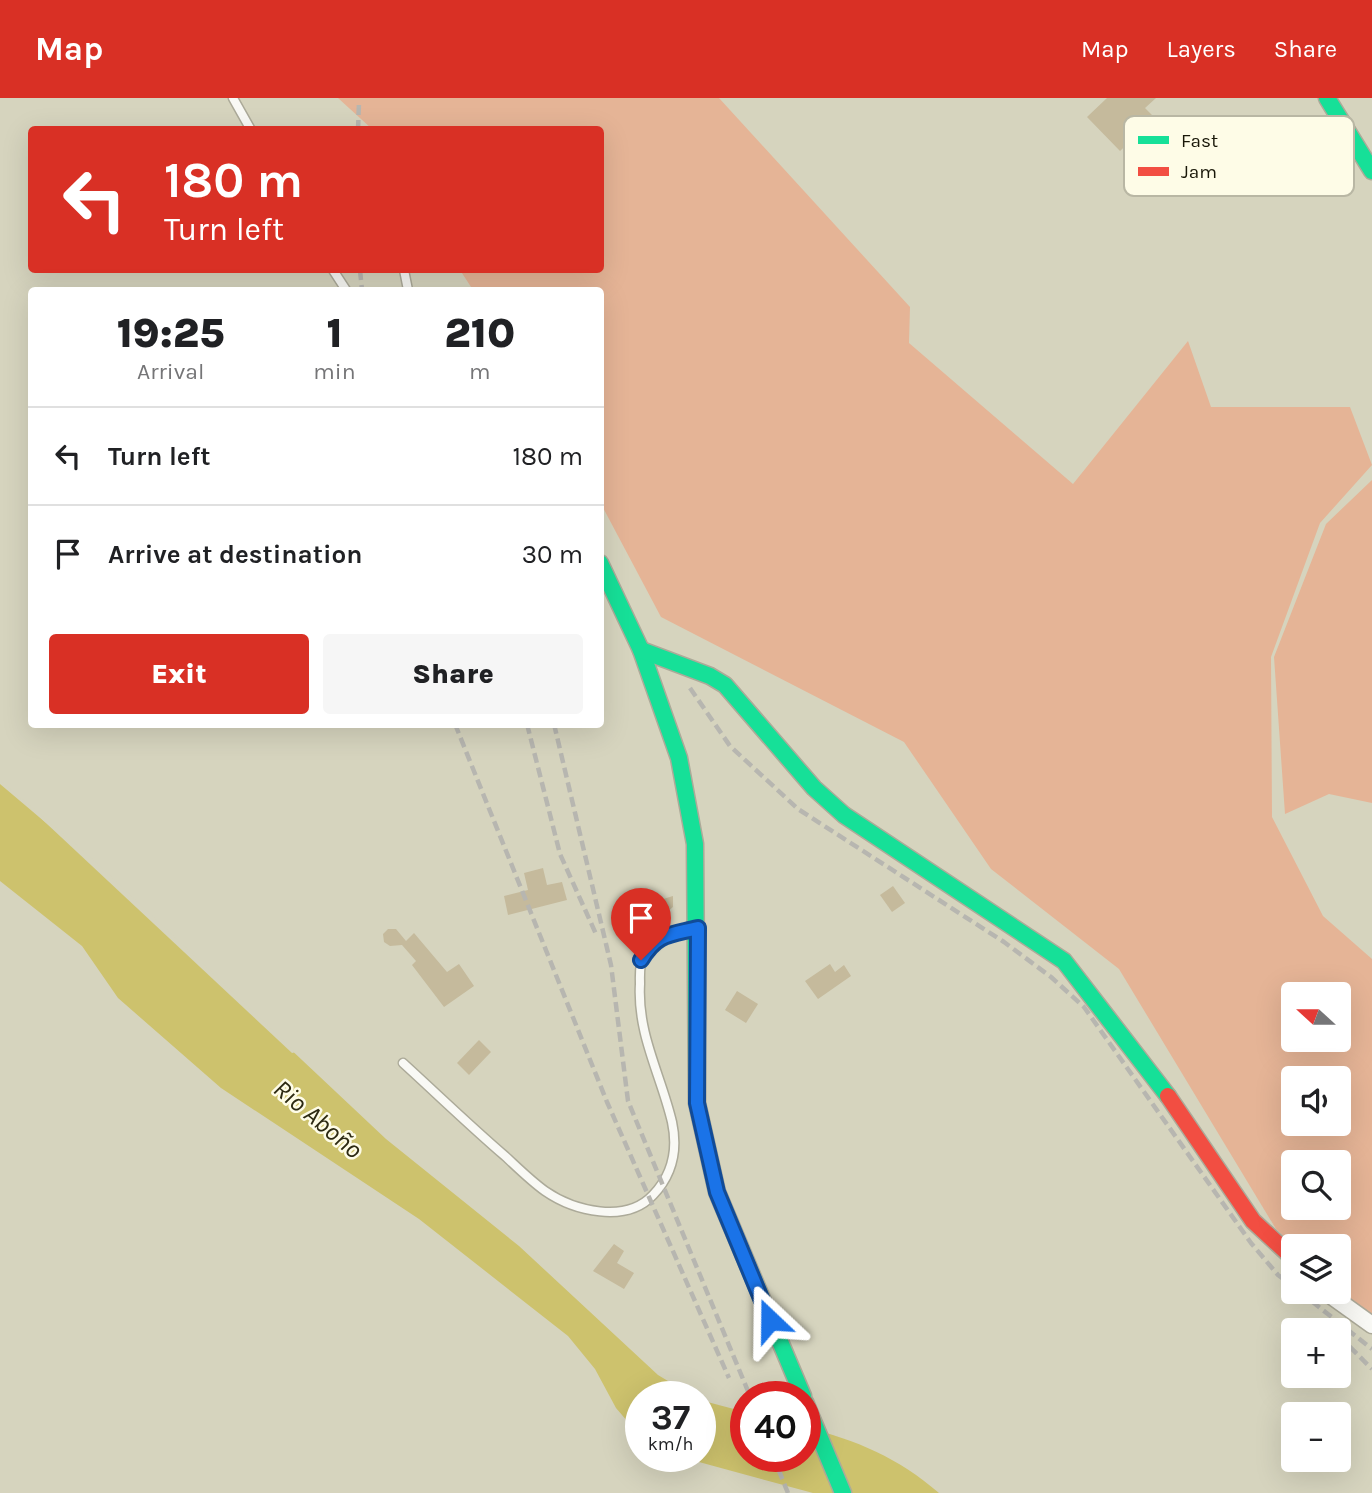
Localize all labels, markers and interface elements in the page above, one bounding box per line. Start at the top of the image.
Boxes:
text: Map [35,30,103,68]
text: Map [1081,35,1129,63]
text: Layers [1167,35,1236,63]
text: Share [1274,35,1337,63]
legend [1124,116,1354,196]
text: Fast [1181,130,1218,152]
text: 180 m [164,152,303,209]
icon: left [49,154,140,245]
text: Jam [1181,161,1217,183]
text: Turn left [164,211,284,248]
text: 19:25 [117,308,225,358]
text: 1 [326,308,343,358]
text: 210 [444,308,515,358]
text: Arrival [137,358,204,385]
text: min [313,358,356,385]
text: m [469,358,491,385]
icon: left [49,437,87,475]
text: Turn left [108,441,210,472]
text: 180 m [513,441,583,472]
icon: arrive [49,535,87,573]
text: Arrive at destination [108,539,362,570]
text: 30 m [522,539,583,570]
button: Exit [49,634,309,714]
button: Share [323,634,583,714]
pin [611,888,671,960]
icon: arrive [622,899,660,937]
north arrow [1281,982,1351,1052]
map controls [1281,982,1351,1472]
button: sound [1281,1066,1351,1136]
water label: Rio Aboño [267,1073,369,1165]
button: search [1281,1150,1351,1220]
button: layers [1281,1234,1351,1304]
position arrow [733,1283,807,1357]
button: + [1281,1318,1351,1388]
speed limit sign: 40 [730,1381,821,1472]
text: 37 [651,1397,690,1438]
button: − [1281,1402,1351,1472]
text: km/h [648,1433,693,1455]

